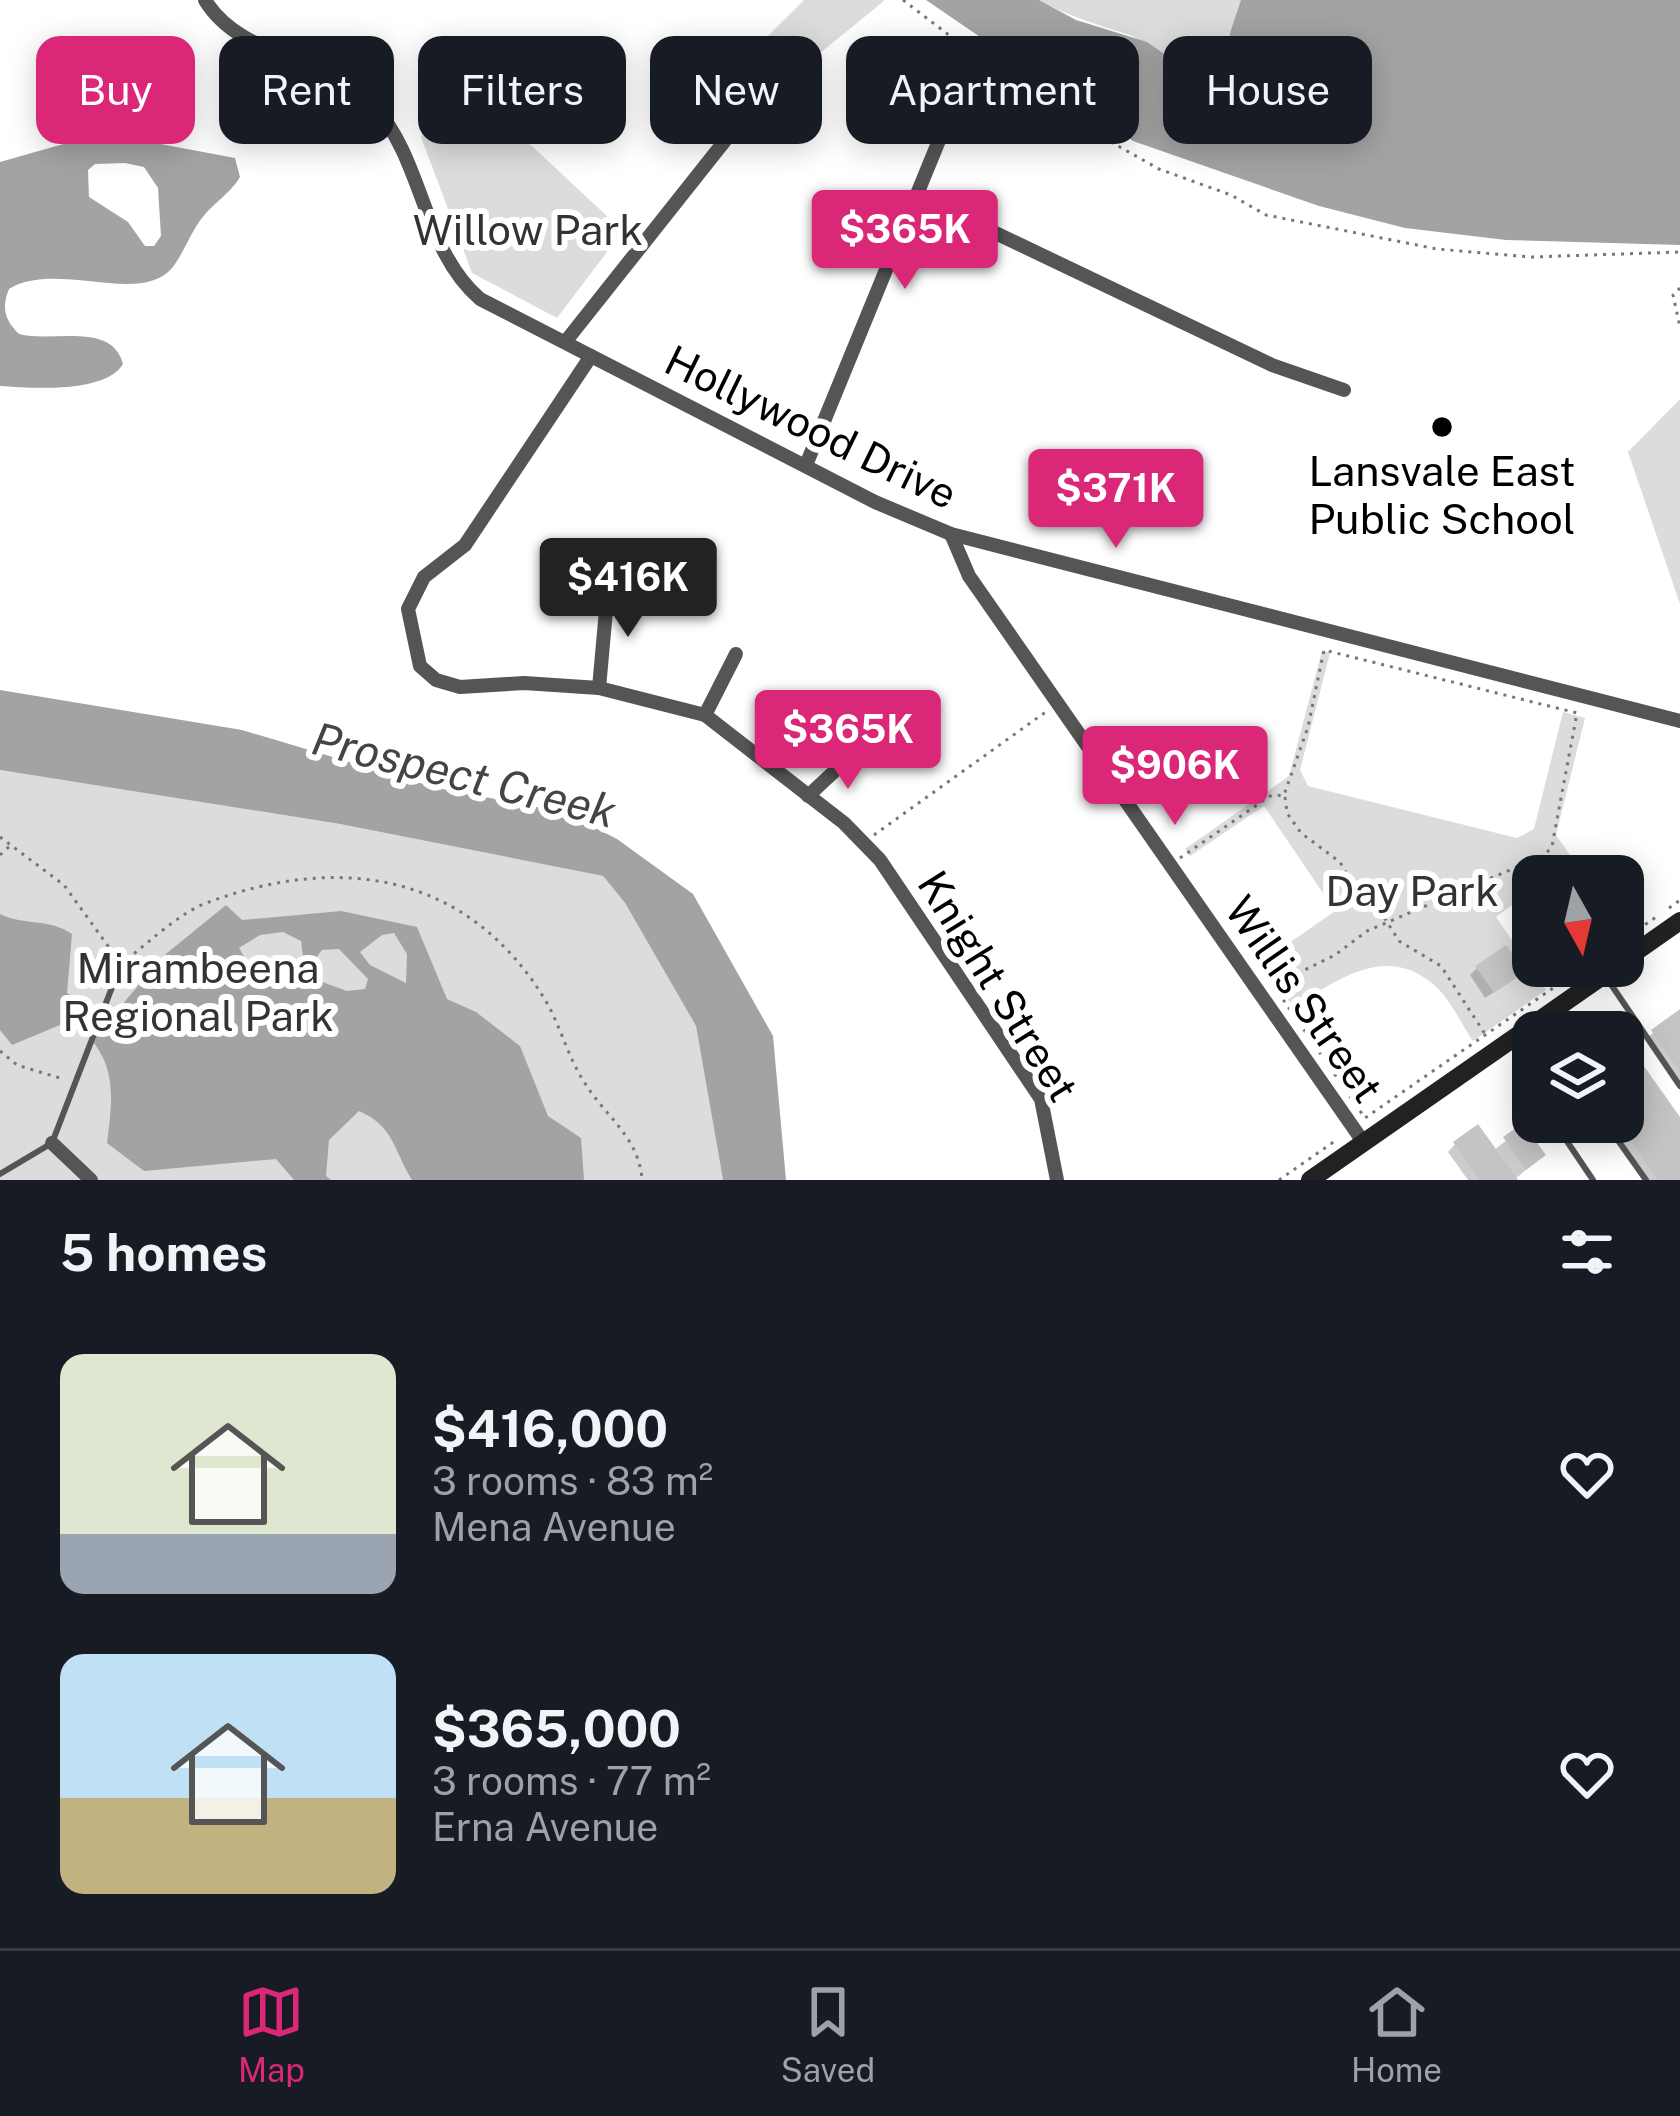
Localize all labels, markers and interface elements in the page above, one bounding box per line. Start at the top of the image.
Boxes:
chip: Buy [36,36,195,144]
chip: Rent [219,36,394,144]
chip: Filters [418,36,626,144]
chip: New [650,36,822,144]
chip: Apartment [846,36,1139,144]
chip: House [1163,36,1372,144]
pin: $365K [821,190,989,292]
park label: Willow Park [413,205,643,254]
text: $365K [839,206,971,252]
street label: Hollywood Drive [658,335,965,518]
marker: Lansvale East Public School [1429,414,1455,440]
place label: Lansvale East Public School [1308,446,1576,543]
pin: $371K [1032,449,1200,551]
text: $371K [1055,465,1177,511]
pin: $416K [544,538,712,640]
text: $416K [567,554,689,600]
pin: $365K [764,690,932,792]
text: $365K [782,706,914,752]
water label: Prospect Creek [307,711,622,838]
pin: $906K [1091,726,1259,828]
text: $906K [1110,742,1240,788]
north arrow [1512,855,1644,987]
map controls [1512,855,1644,1143]
street label: Knight Street [908,862,1089,1110]
park label: Day Park [1325,866,1499,915]
street label: Willis Street [1216,886,1393,1111]
park label: Mirambeena Regional Park [62,943,334,1040]
button: layers [1512,1011,1644,1143]
icon: filters [1554,1219,1620,1285]
text: 5 homes [60,1223,267,1282]
text: $416,000 [432,1399,668,1458]
icon: home [156,1402,300,1546]
icon: heart [1554,1441,1620,1507]
text: 3 rooms · 83 m² [432,1458,713,1504]
text: Mena Avenue [432,1504,676,1550]
text: $365,000 [432,1699,681,1758]
icon: home [156,1702,300,1846]
icon: heart [1554,1741,1620,1807]
text: 3 rooms · 77 m² [432,1758,711,1804]
text: Erna Avenue [432,1804,658,1850]
tab: Map [238,1979,305,2089]
tab: Saved [781,1979,875,2089]
tab: Home [1351,1979,1442,2089]

